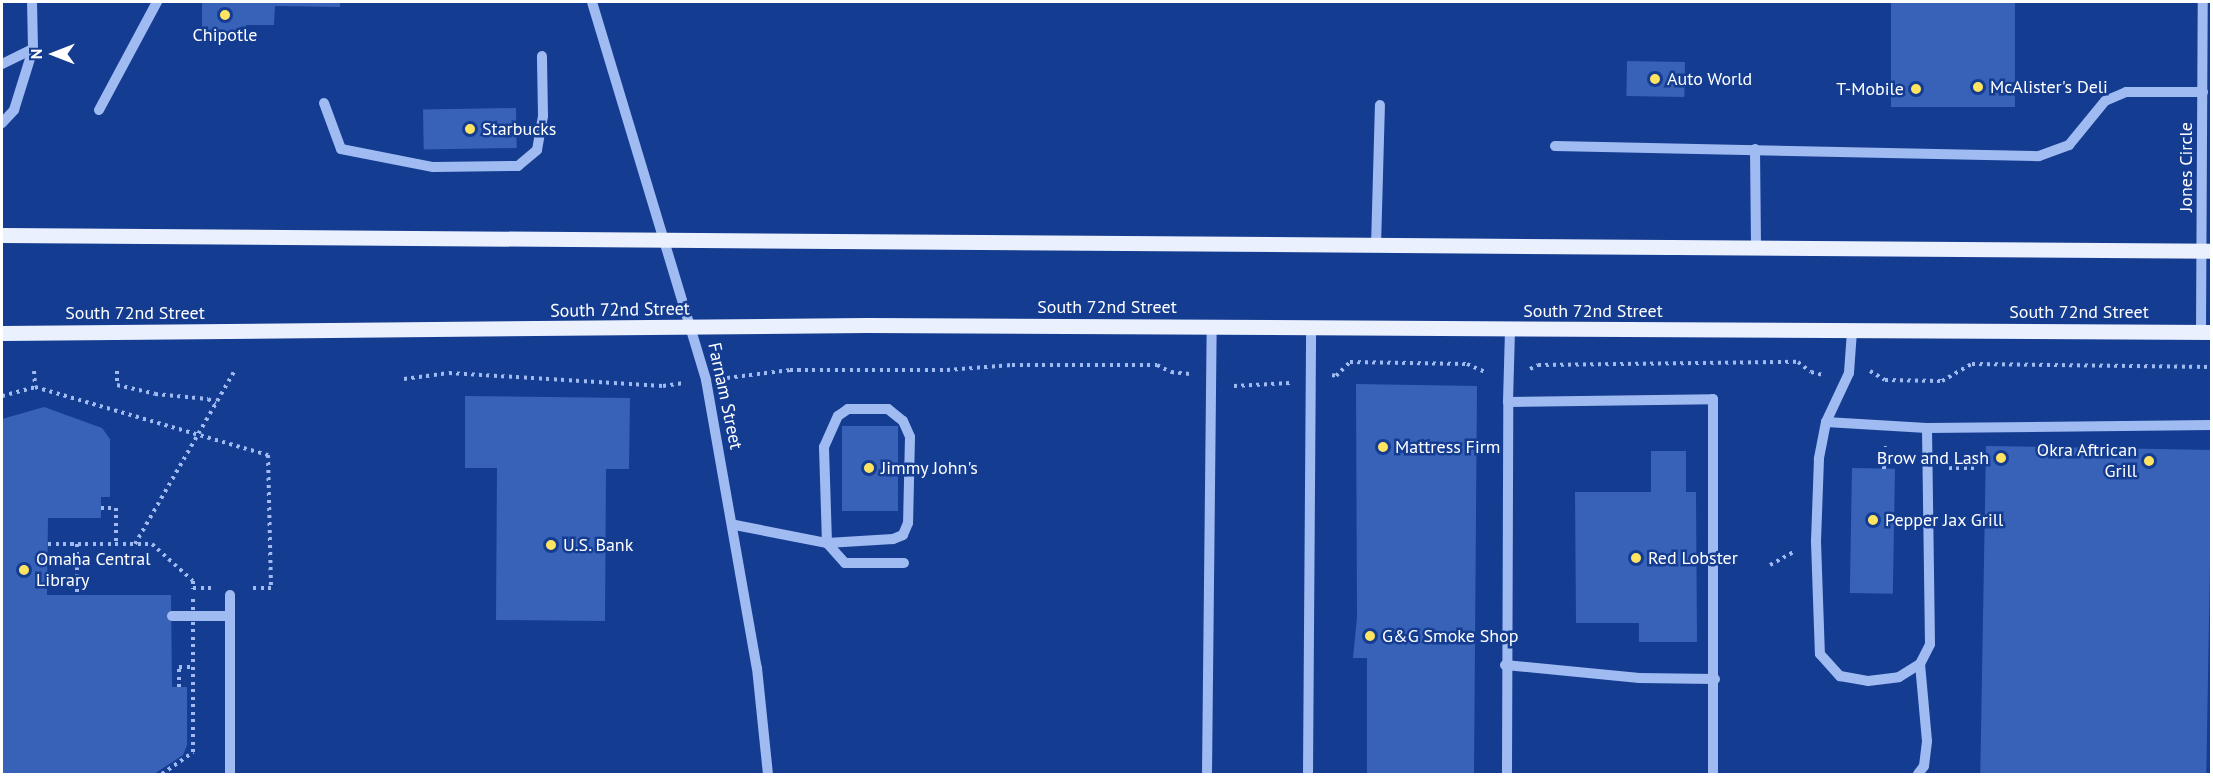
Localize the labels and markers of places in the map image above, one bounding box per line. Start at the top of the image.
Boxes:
marker: Chipotle [218,8,232,22]
place label: Chipotle [193,24,257,46]
place label: Auto World [1667,68,1752,90]
marker: Auto World [1648,72,1662,86]
place label: McAlister's Deli [1990,76,2108,98]
place label: T-Mobile [1836,78,1904,100]
marker: McAlister's Deli [1971,80,1985,94]
marker: T-Mobile [1909,82,1923,96]
place label: Starbucks [482,118,556,140]
marker: Starbucks [463,122,477,136]
place label: Mattress Firm [1395,436,1500,458]
marker: Mattress Firm [1376,440,1390,454]
place label: Okra Aftrican Grill [2036,440,2137,482]
place label: Brow and Lash [1876,447,1989,469]
marker: Brow and Lash [1994,451,2008,465]
marker: Okra Aftrican Grill [2142,454,2156,468]
place label: Jimmy John's [881,457,978,479]
marker: Jimmy John's [862,461,876,475]
place label: Pepper Jax Grill [1885,509,2004,531]
marker: Pepper Jax Grill [1866,513,1880,527]
place label: U.S. Bank [563,534,635,556]
marker: U.S. Bank [544,538,558,552]
place label: Red Lobster [1648,547,1738,569]
place label: Omaha Central Library [36,549,150,592]
marker: Red Lobster [1629,551,1643,565]
marker: Omaha Central Library [17,563,31,577]
place label: G&G Smoke Shop [1382,625,1518,647]
marker: G&G Smoke Shop [1363,629,1377,643]

